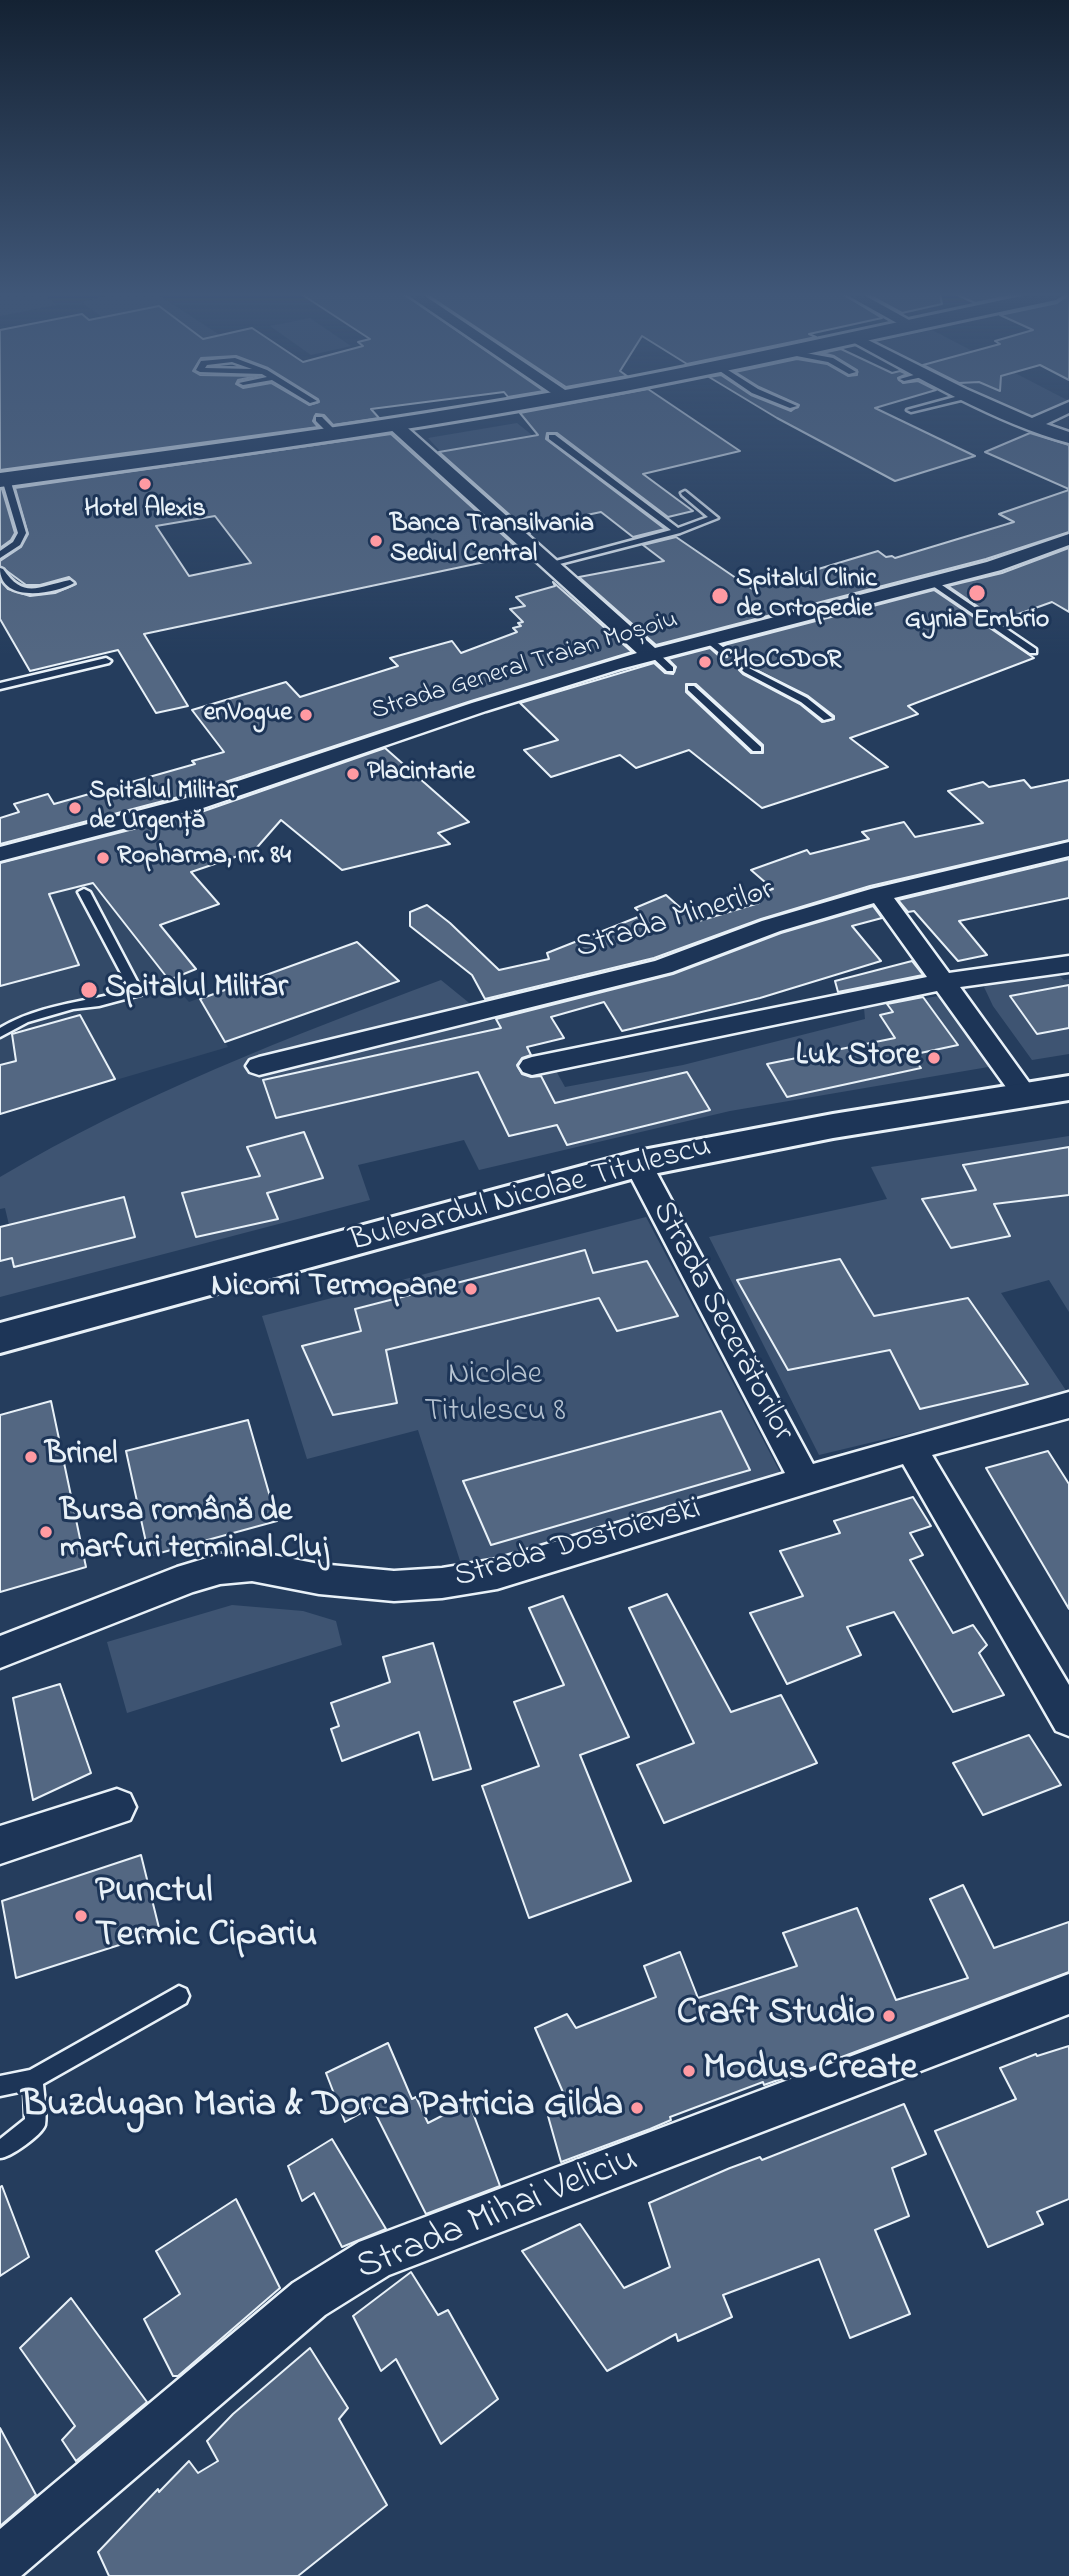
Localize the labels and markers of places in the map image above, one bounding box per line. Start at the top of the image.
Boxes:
marker: Hotel Alexis [137,476,153,492]
place label: Hotel Alexis [84,495,206,527]
place label: Banca Transilvania Sediul Central [390,510,594,572]
marker: Banca Transilvania Sediul Central [368,533,384,549]
place label: Spitalul Clinic de Ortopedie [736,565,877,626]
marker: Gynia Embrio [967,583,987,603]
marker: Spitalul Clinic de Ortopedie [710,586,730,606]
place label: Gynia Embrio [905,606,1049,638]
place label: CHOCODOR [719,646,841,678]
marker: CHOCODOR [697,654,713,670]
place label: enVogue [204,699,292,731]
marker: enVogue [298,707,314,723]
place label: Placintarie [367,758,475,790]
marker: Placintarie [345,766,361,782]
place label: Spitalul Militar de Urgență [89,777,238,838]
marker: Spitalul Militar de Urgență [67,800,83,816]
place label: Ropharma, nr. 84 [117,842,291,874]
marker: Ropharma, nr. 84 [95,850,111,866]
place label: Spitalul Militar [105,971,288,1009]
marker: Spitalul Militar [79,980,99,1000]
place label: Luk Store [796,1039,920,1077]
marker: Luk Store [926,1050,942,1066]
place label: Nicomi Termopane [211,1270,457,1308]
marker: Nicomi Termopane [463,1281,479,1297]
place label: Brinel [45,1438,118,1476]
marker: Brinel [23,1449,39,1465]
place label: Bursa română de marfuri terminal Cluj [60,1495,328,1570]
marker: Bursa română de marfuri terminal Cluj [38,1524,54,1540]
place label: Punctul Termic Cipariu [95,1871,317,1960]
marker: Punctul Termic Cipariu [73,1908,89,1924]
place label: Craft Studio [677,1993,875,2039]
marker: Craft Studio [881,2008,897,2024]
place label: Modus Create [703,2048,918,2094]
marker: Modus Create [681,2063,697,2079]
place label: Buzdugan Maria & Dorca Patricia Gilda [21,2085,623,2131]
marker: Buzdugan Maria & Dorca Patricia Gilda [629,2100,645,2116]

